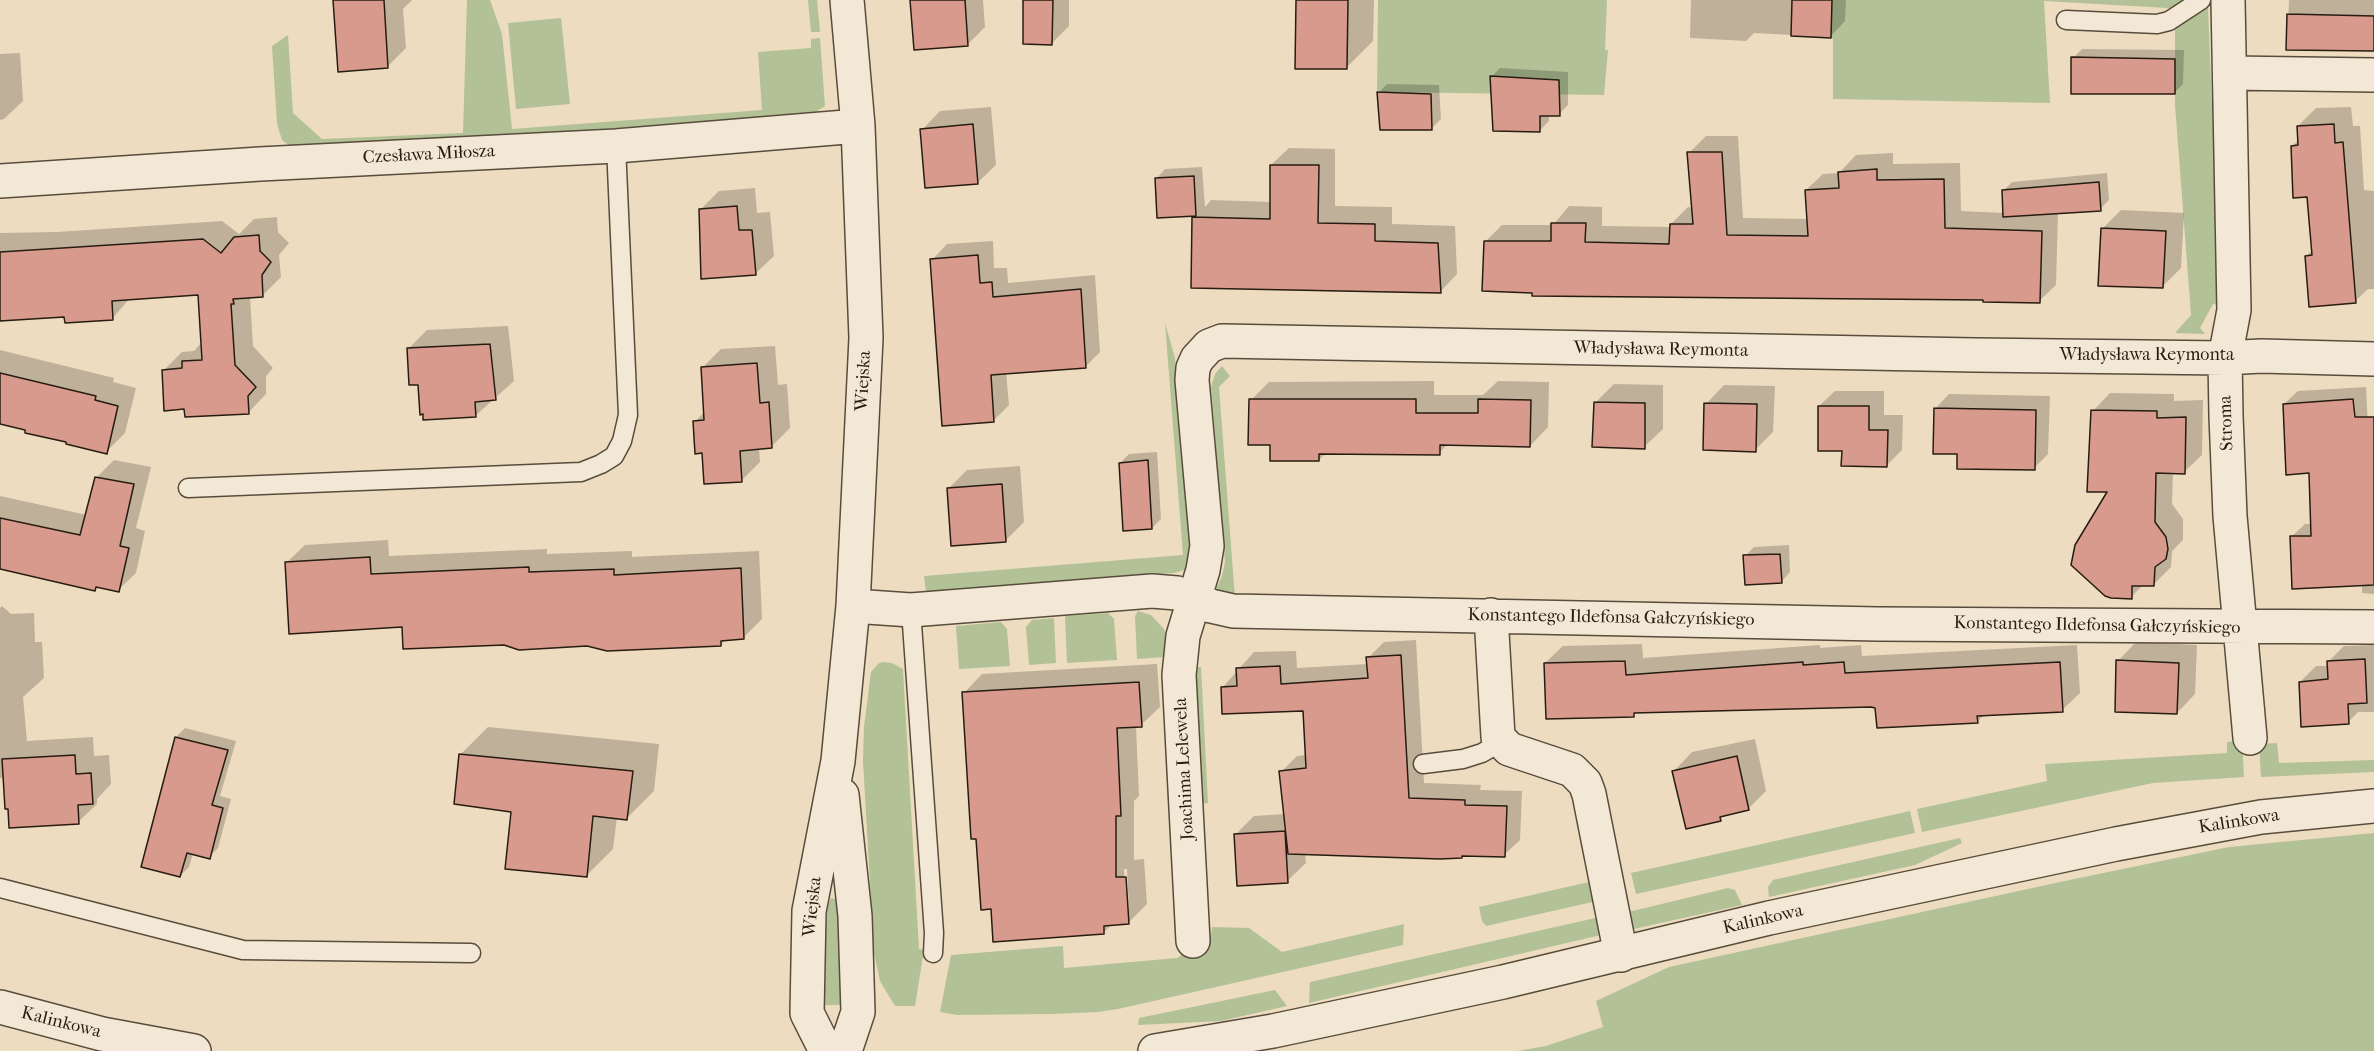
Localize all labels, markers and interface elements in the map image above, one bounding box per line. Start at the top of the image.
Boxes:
street label: Czesława Miłosza [362,141,496,169]
street label: Władysława Reymonta [1573,338,1749,362]
street label: Władysława Reymonta [2060,345,2234,367]
street label: Wiejska [852,350,876,412]
street label: Stroma [2215,395,2239,451]
street label: Konstantego Ildefonsa Gałczyńskiego [1467,605,1755,631]
street label: Konstantego Ildefonsa Gałczyńskiego [1953,613,2241,639]
street label: Joachima Lelewela [1170,697,1200,841]
street label: Kalinkowa [2197,805,2281,839]
street label: Wiejska [799,876,827,938]
street label: Kalinkowa [1721,900,1805,940]
street label: Kalinkowa [19,1003,103,1043]

